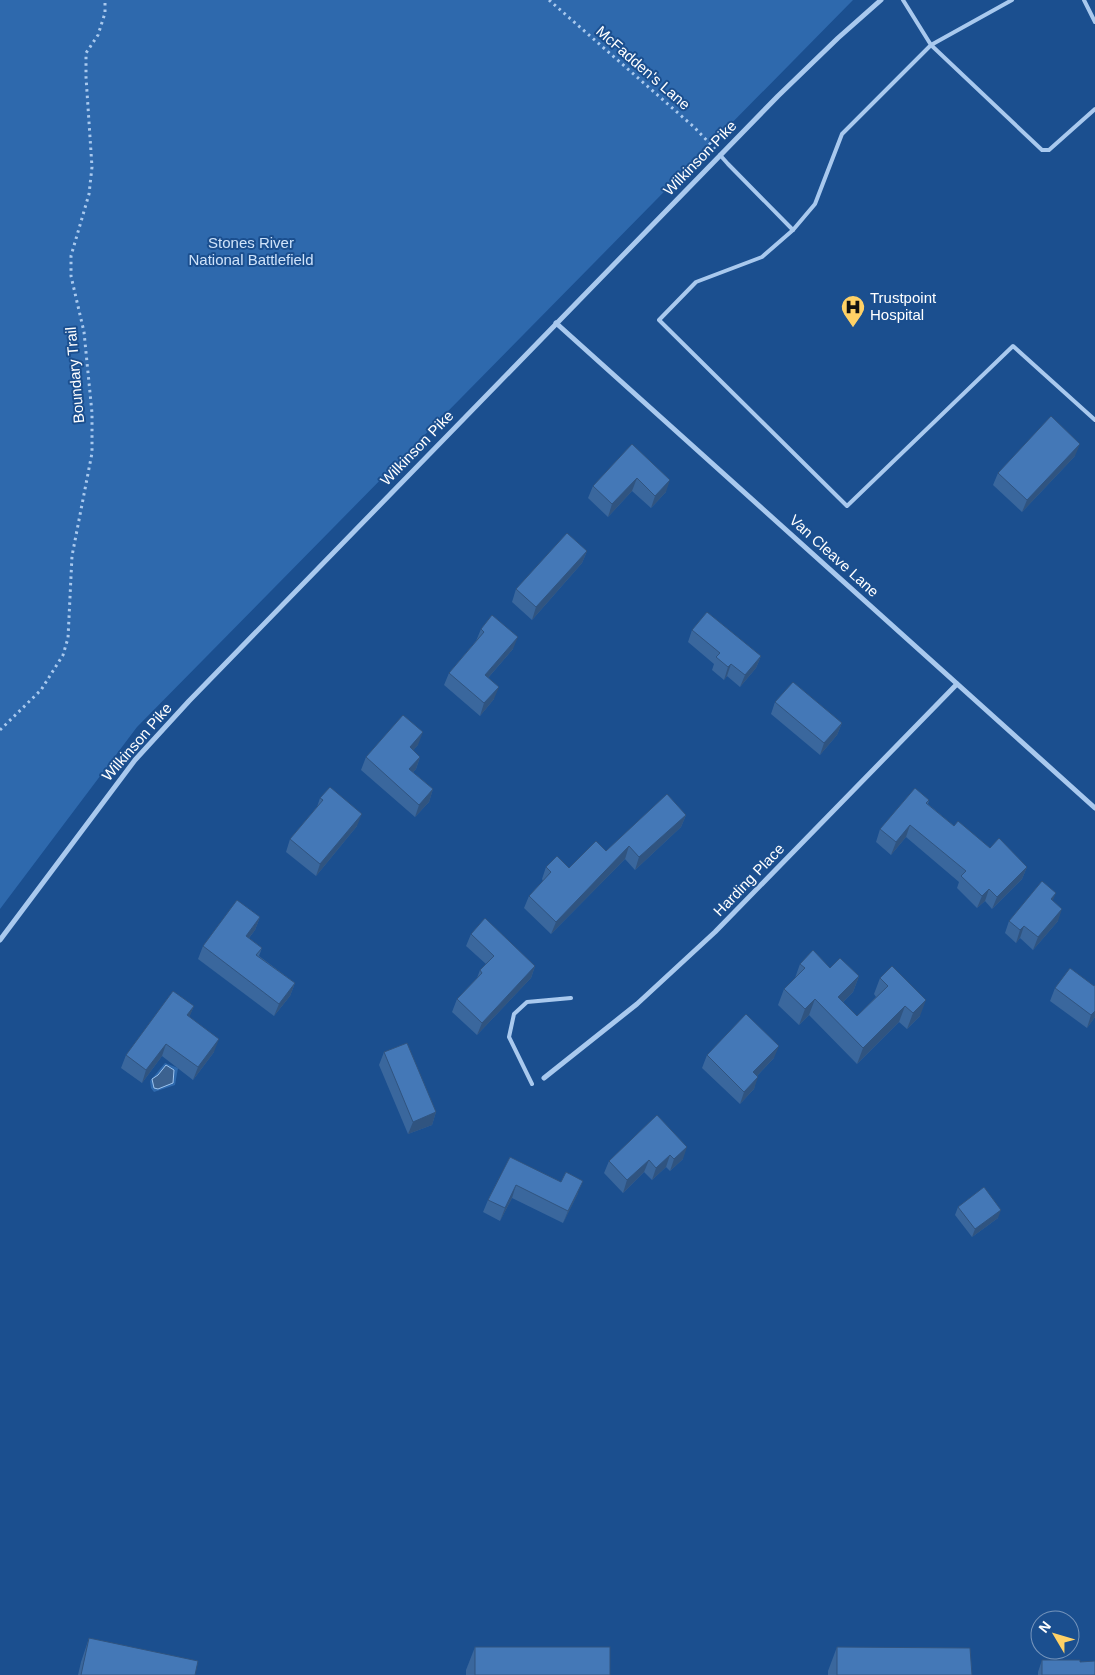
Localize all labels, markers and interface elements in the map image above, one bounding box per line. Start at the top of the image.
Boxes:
street label: McFadden's Lane [593,22,694,113]
street label: Wilkinson Pike [660,117,740,199]
park label: Stones River National Battlefield [188,234,314,268]
place label: Trustpoint Hospital [870,289,937,323]
hospital icon: Trustpoint Hospital [840,294,866,328]
street label: Boundary Trail [62,326,87,424]
street label: Wilkinson Pike [377,407,457,489]
street label: Van Cleave Lane [786,511,882,600]
street label: Wilkinson Pike [98,699,175,784]
street label: Harding Place [710,840,787,919]
north arrow [1030,1610,1080,1660]
text: N [1035,1618,1054,1636]

